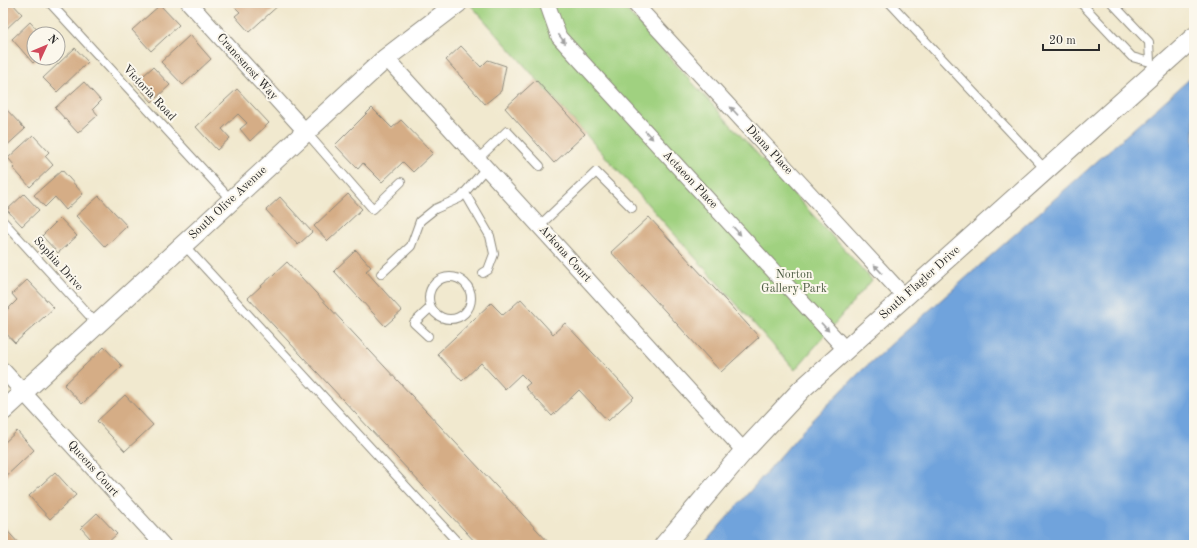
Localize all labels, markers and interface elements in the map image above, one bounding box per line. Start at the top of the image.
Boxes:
north arrow [26,26,66,66]
scale bar [1043,26,1099,52]
street label: Cranesnest Way [214,31,280,103]
text: N [45,33,59,47]
one-way arrow [558,33,566,44]
text: 20 m [1049,35,1076,47]
street label: Victoria Road [120,63,178,123]
one-way arrow [729,106,738,116]
street label: Diana Place [743,123,795,177]
one-way arrow [644,130,654,140]
street label: Actaeon Place [660,149,720,211]
street label: South Olive Avenue [187,164,270,242]
street label: Arkona Court [537,223,593,285]
one-way arrow [732,226,742,236]
street label: Sophia Drive [31,235,85,293]
street label: South Flagler Drive [878,244,963,322]
one-way arrow [874,264,883,274]
park label: Norton Gallery Park [761,269,827,295]
one-way arrow [820,321,829,332]
street label: Queens Court [65,439,121,499]

